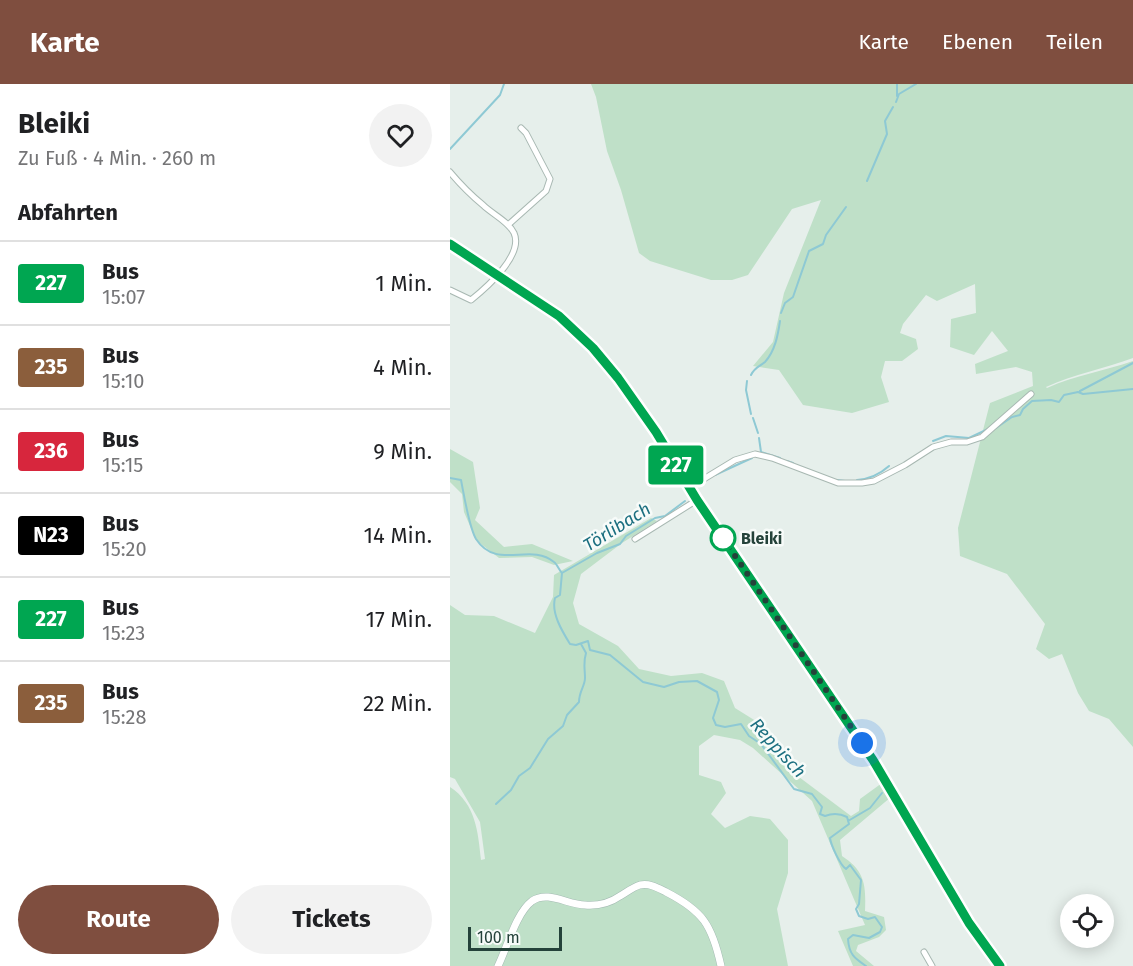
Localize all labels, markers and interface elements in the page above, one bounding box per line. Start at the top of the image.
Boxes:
text: Karte [30,26,100,59]
text: Karte [858,29,909,55]
text: Ebenen [942,29,1013,55]
text: Teilen [1046,29,1103,55]
button: heart [369,104,432,167]
text: Bleiki [18,107,90,140]
text: Zu Fuß · 4 Min. · 260 m [18,146,216,170]
text: Abfahrten [18,199,118,226]
text: Bus [102,258,139,285]
text: 227 [35,270,67,296]
text: 1 Min. [375,270,432,297]
text: 15:07 [102,285,145,309]
text: Bus [102,342,139,369]
text: 235 [35,354,67,380]
text: 4 Min. [373,354,432,381]
text: 15:10 [102,369,145,393]
text: Bus [102,426,139,453]
text: 236 [34,438,68,464]
text: 9 Min. [373,438,432,465]
line badge: 227 [642,446,710,484]
text: 227 [660,452,692,478]
text: 15:15 [102,453,143,477]
water label: Törlibach [579,498,655,556]
text: Bus [102,510,139,537]
text: N23 [33,522,69,548]
text: 14 Min. [363,522,432,549]
marker: Bleiki [710,525,736,551]
place label: Bleiki [741,529,782,548]
text: 15:20 [102,537,147,561]
text: Bus [102,594,139,621]
text: 227 [35,606,67,632]
text: 17 Min. [365,606,432,633]
text: 15:23 [102,621,145,645]
text: Bus [102,678,139,705]
text: 235 [35,690,67,716]
text: 22 Min. [363,690,432,717]
text: 15:28 [102,705,146,729]
water label: Reppisch [745,714,811,782]
your location [847,728,877,758]
button: Route [18,885,219,954]
button: Tickets [231,885,432,954]
map controls [1060,894,1114,948]
button: locate [1060,894,1114,948]
scale bar [468,924,562,952]
text: 100 m [477,928,520,947]

